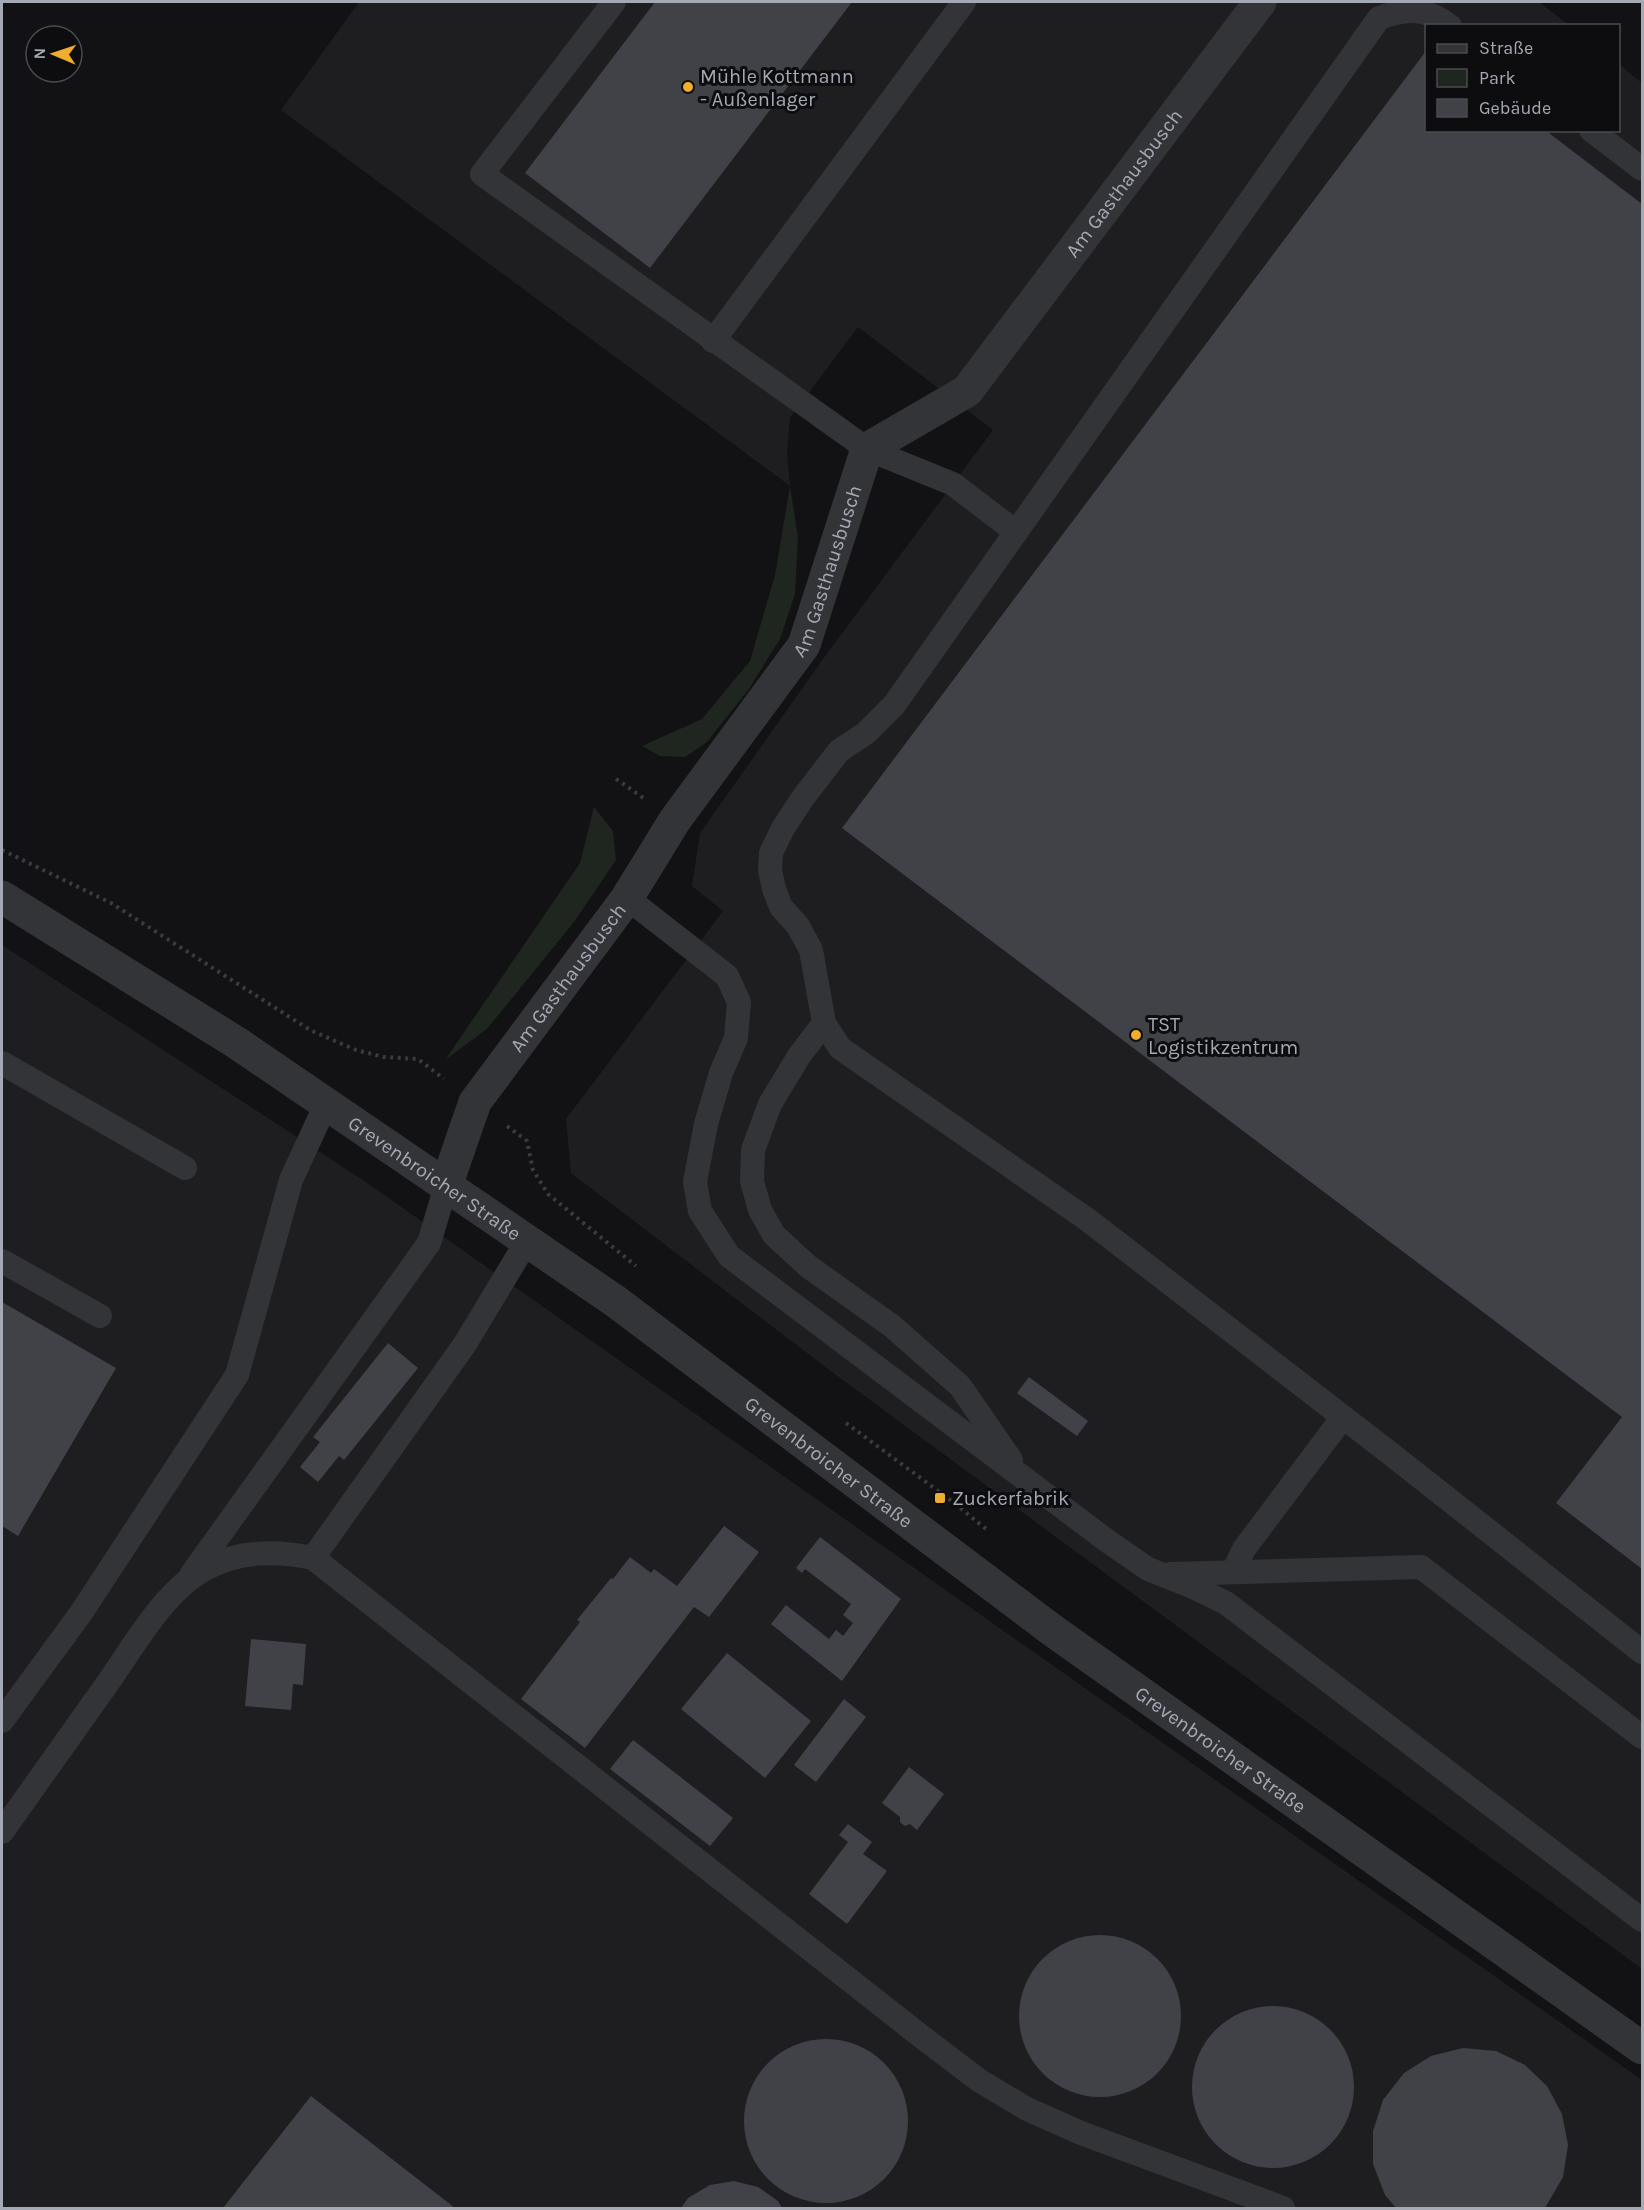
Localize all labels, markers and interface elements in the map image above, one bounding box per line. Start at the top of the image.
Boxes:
north arrow [24,24,84,84]
legend [1425,24,1620,132]
text: Straße [1479,37,1533,59]
text: N [30,47,49,60]
place label: Mühle Kottmann - Außenlager [700,65,854,111]
text: Park [1479,67,1516,89]
marker: Mühle Kottmann - Außenlager [681,80,695,94]
text: Gebäude [1479,97,1551,119]
street label: Am Gasthausbusch [1060,104,1187,262]
street label: Am Gasthausbusch [788,482,866,662]
street label: Am Gasthausbusch [505,899,631,1056]
place label: TST Logistikzentrum [1148,1013,1298,1059]
marker: TST Logistikzentrum [1129,1028,1143,1042]
street label: Grevenbroicher Straße [344,1111,525,1245]
street label: Grevenbroicher Straße [740,1391,917,1533]
place label: Zuckerfabrik [952,1487,1069,1510]
marker: Zuckerfabrik [933,1491,947,1505]
street label: Grevenbroicher Straße [1131,1681,1310,1818]

